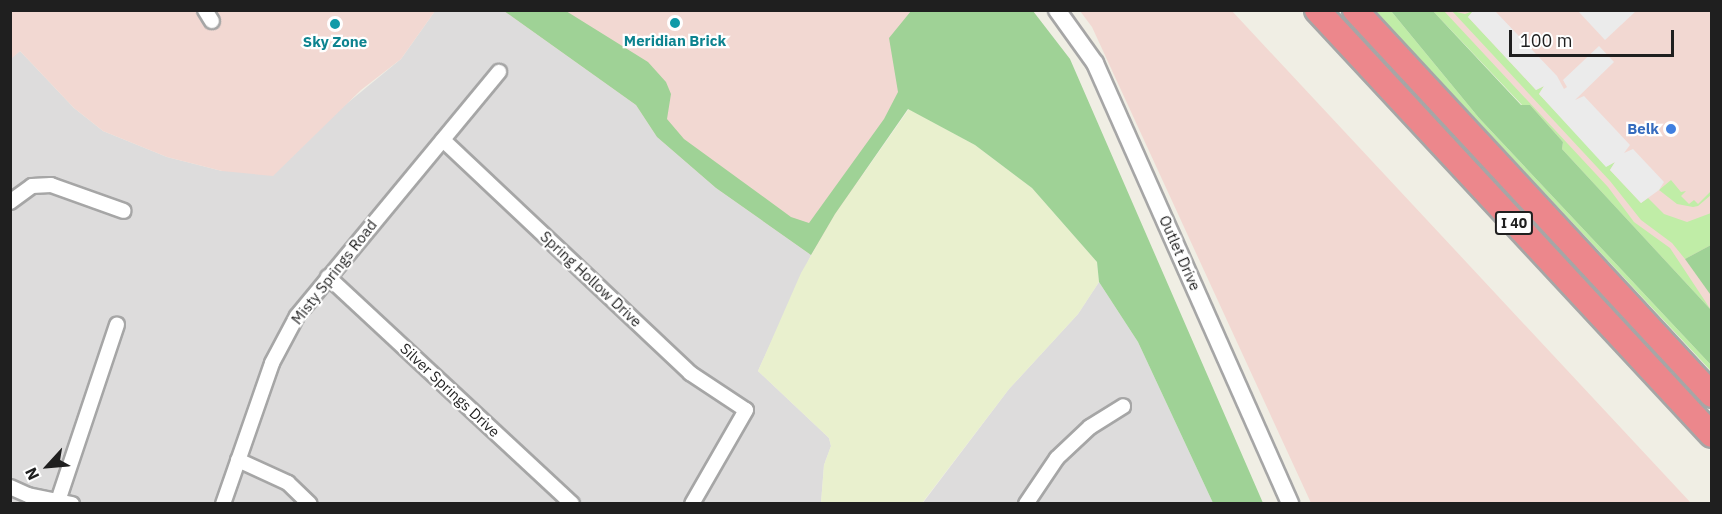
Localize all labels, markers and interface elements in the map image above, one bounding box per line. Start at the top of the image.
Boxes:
marker: Meridian Brick [668,16,682,30]
marker: Sky Zone [328,17,342,31]
scale bar [1512,18,1677,56]
text: 100 m [1520,29,1572,52]
place label: Meridian Brick [624,32,726,50]
place label: Sky Zone [303,33,367,51]
place label: Belk [1627,120,1659,138]
marker: Belk [1664,122,1678,136]
road number: I 40 [1494,212,1534,234]
street label: Outlet Drive [1155,213,1205,293]
street label: Misty Springs Road [288,216,380,328]
street label: Spring Hollow Drive [537,227,645,331]
street label: Silver Springs Drive [396,339,504,441]
north arrow [18,436,78,496]
text: N [20,464,43,483]

